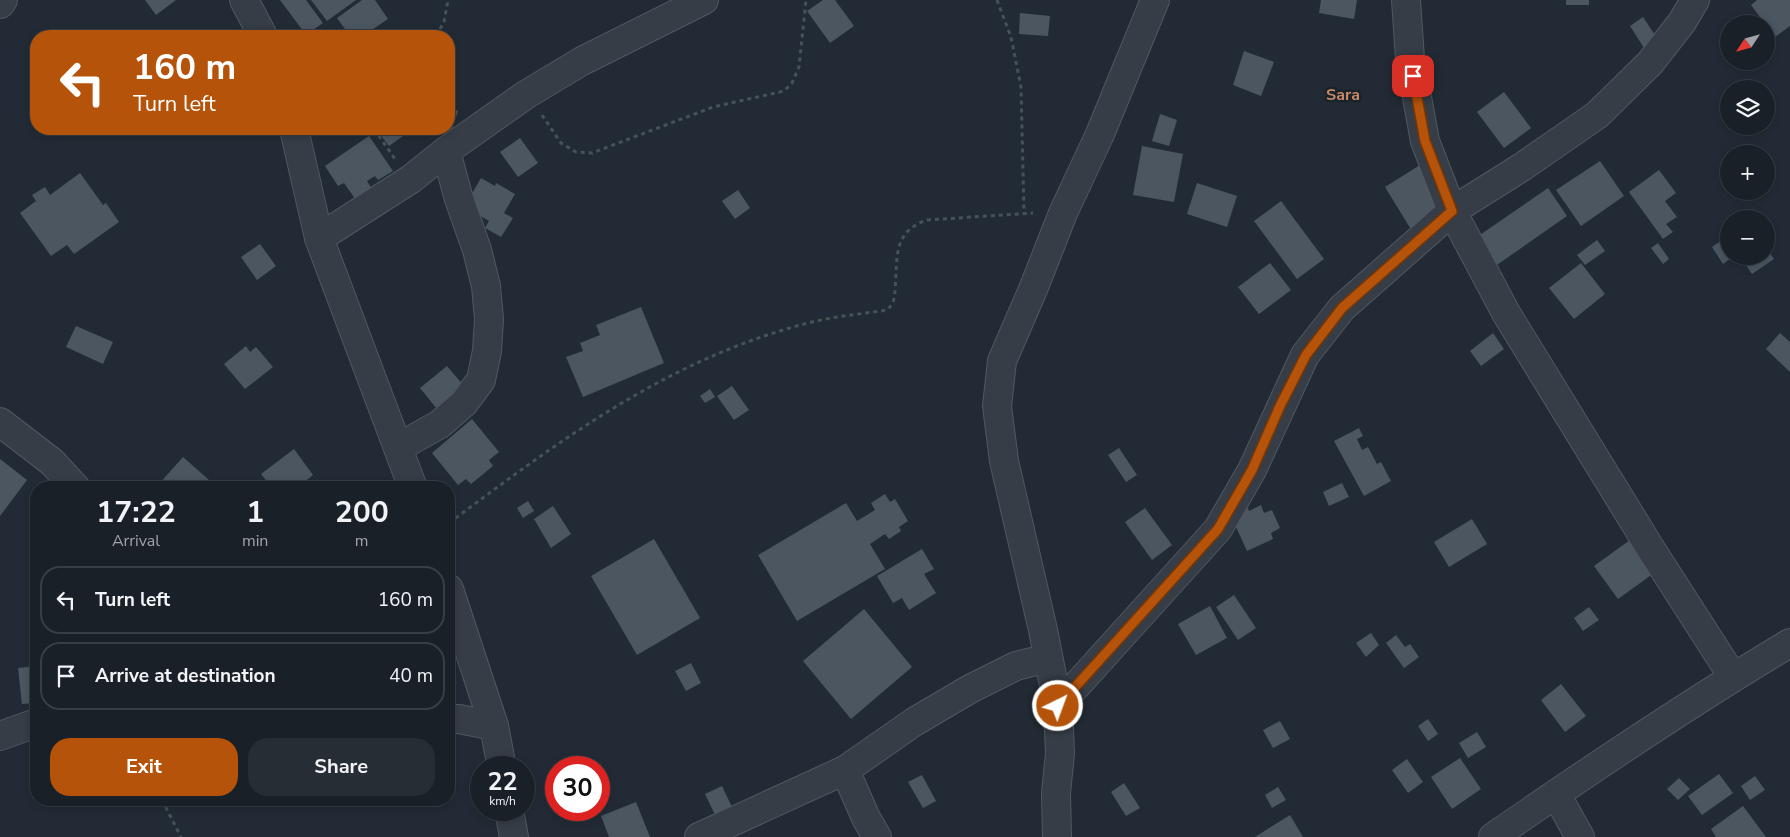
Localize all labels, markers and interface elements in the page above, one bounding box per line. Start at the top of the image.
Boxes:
north arrow [1720,15,1775,70]
map controls [1720,15,1775,265]
text: 160 m [133,44,236,91]
icon: left [50,50,115,115]
pin [1392,55,1434,97]
icon: arrive [1399,62,1427,90]
button: layers [1720,80,1775,135]
district label: Sara [1326,84,1360,106]
text: Turn left [133,89,216,119]
button: + [1720,145,1775,200]
button: − [1720,210,1775,265]
text: 17:22 [96,492,176,533]
text: 1 [246,492,264,533]
text: 200 [335,492,389,533]
text: Arrival [112,530,160,552]
text: min [242,530,268,552]
text: m [355,530,369,552]
icon: left [52,586,80,614]
text: Turn left [95,587,170,613]
text: 160 m [378,587,433,613]
icon: arrive [52,662,80,690]
text: Arrive at destination [95,663,276,689]
text: 40 m [389,663,433,689]
position arrow [1031,679,1083,731]
button: Exit [50,738,238,796]
button: Share [248,738,435,796]
speed limit sign: 30 [545,756,610,821]
text: 22 [487,765,518,799]
text: km/h [489,793,516,809]

